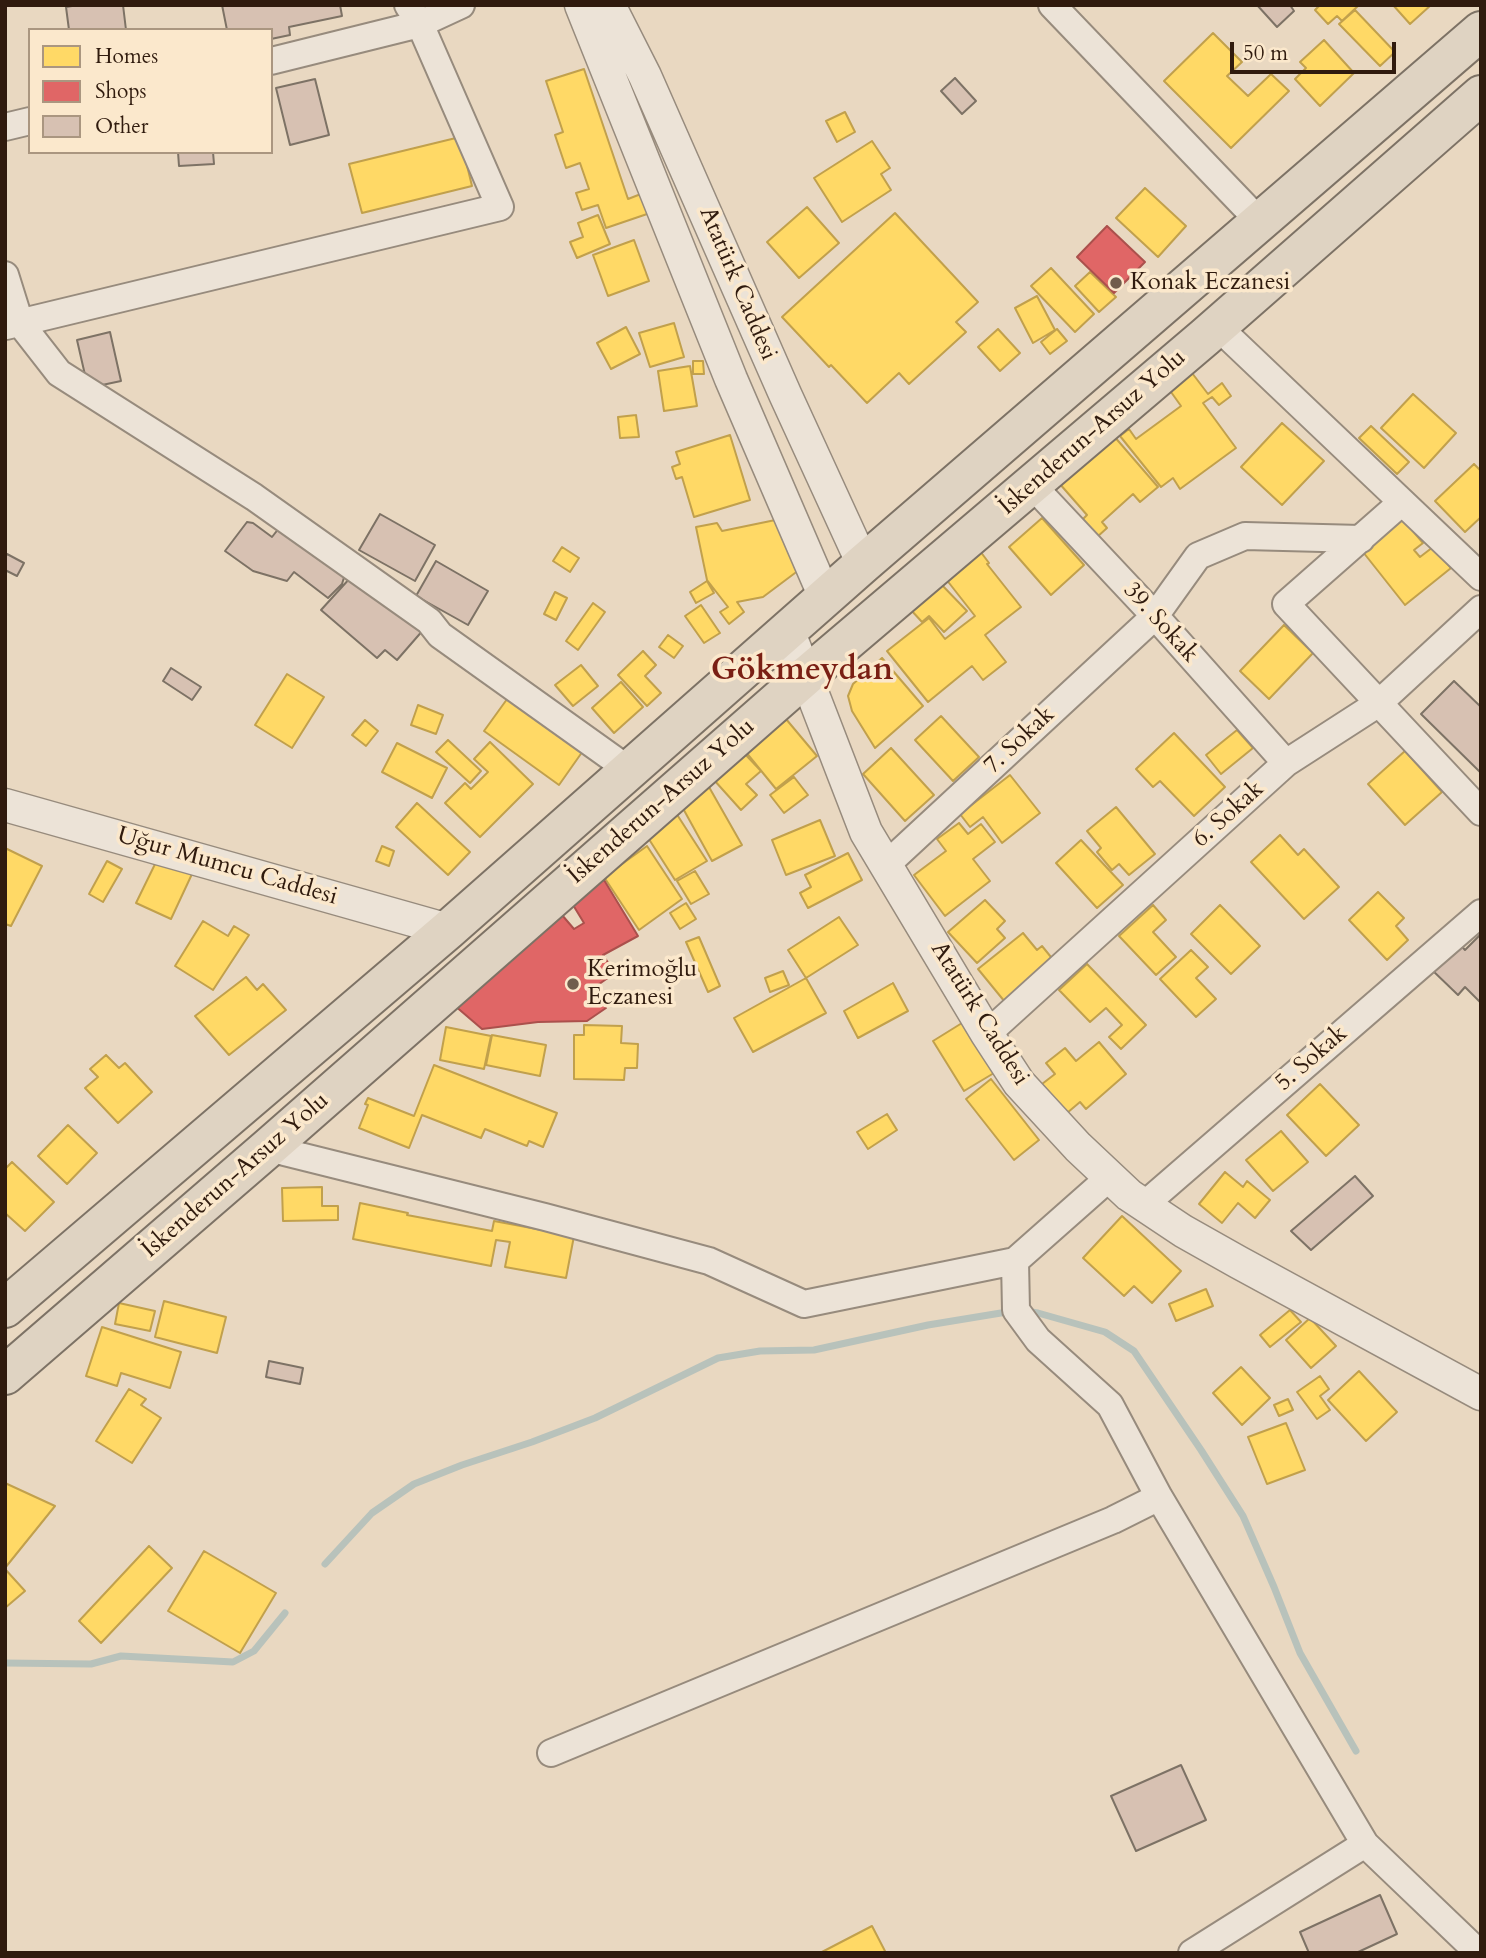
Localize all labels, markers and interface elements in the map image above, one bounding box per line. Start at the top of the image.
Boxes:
legend [28,28,273,154]
scale bar [1234,28,1400,72]
text: 50 m [1243,39,1288,68]
text: Homes [95,42,158,71]
text: Shops [95,77,147,106]
text: Other [95,112,149,141]
street label: Atatürk Caddesi [692,203,782,365]
place label: Konak Eczanesi [1130,269,1290,297]
marker: Konak Eczanesi [1108,275,1124,291]
street label: İskenderun-Arsuz Yolu [994,344,1192,522]
street label: 39. Sokak [1116,577,1204,669]
district label: Gökmeydan [711,653,893,691]
street label: 7. Sokak [979,701,1061,781]
street label: İskenderun-Arsuz Yolu [563,713,761,891]
street label: 6. Sokak [1187,776,1271,854]
street label: Uğur Mumcu Caddesi [113,822,341,912]
street label: Atatürk Caddesi [923,937,1035,1091]
place label: Kerimoğlu Eczanesi [587,956,697,1012]
marker: Kerimoğlu Eczanesi [565,976,581,992]
street label: 5. Sokak [1270,1020,1354,1098]
street label: İskenderun-Arsuz Yolu [137,1087,335,1265]

